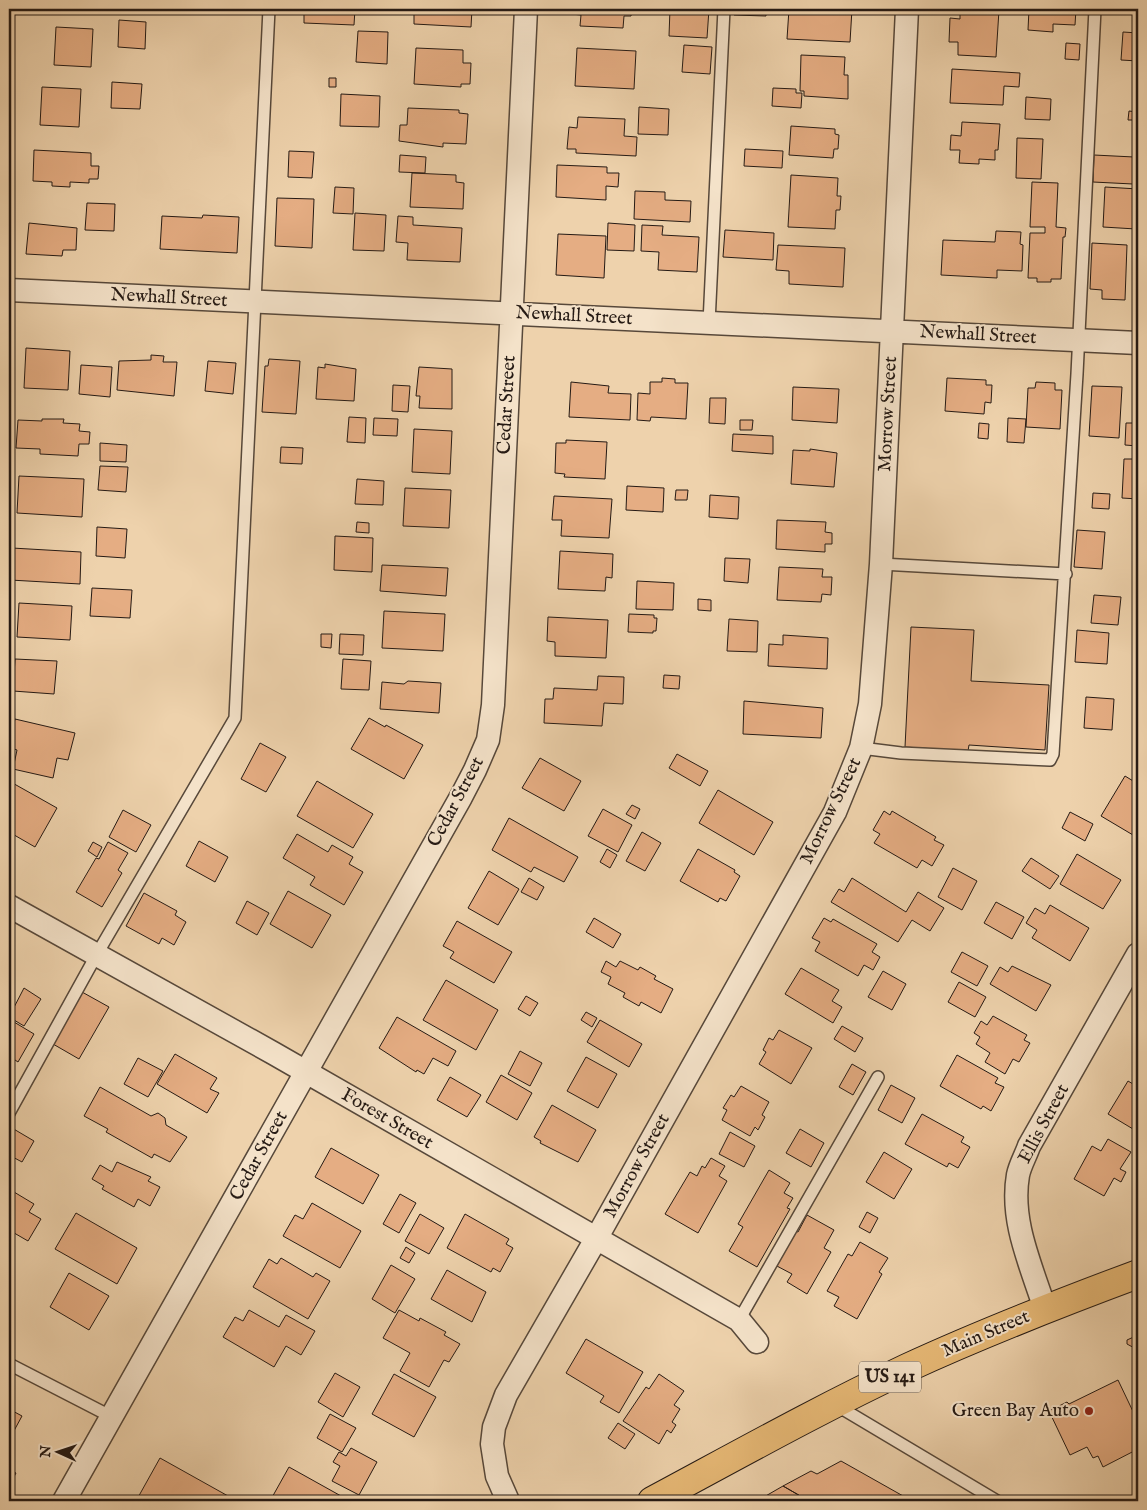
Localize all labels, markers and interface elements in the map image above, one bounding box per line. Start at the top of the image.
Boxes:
street label: Newhall Street [110,283,229,313]
street label: Newhall Street [515,301,634,331]
street label: Newhall Street [919,320,1038,350]
street label: Cedar Street [492,354,522,455]
street label: Morrow Street [873,355,903,472]
street label: Cedar Street [422,752,490,851]
street label: Morrow Street [795,753,867,868]
street label: Ellis Street [1013,1080,1075,1168]
street label: Forest Street [337,1083,438,1155]
street label: Cedar Street [225,1106,294,1205]
street label: Morrow Street [598,1109,676,1222]
street label: Main Street [939,1305,1034,1363]
road number: US 141 [859,1361,921,1392]
place label: Green Bay Auto [952,1399,1079,1423]
marker: Green Bay Auto [1083,1405,1095,1417]
north arrow [32,1428,82,1478]
text: N [37,1445,55,1459]

